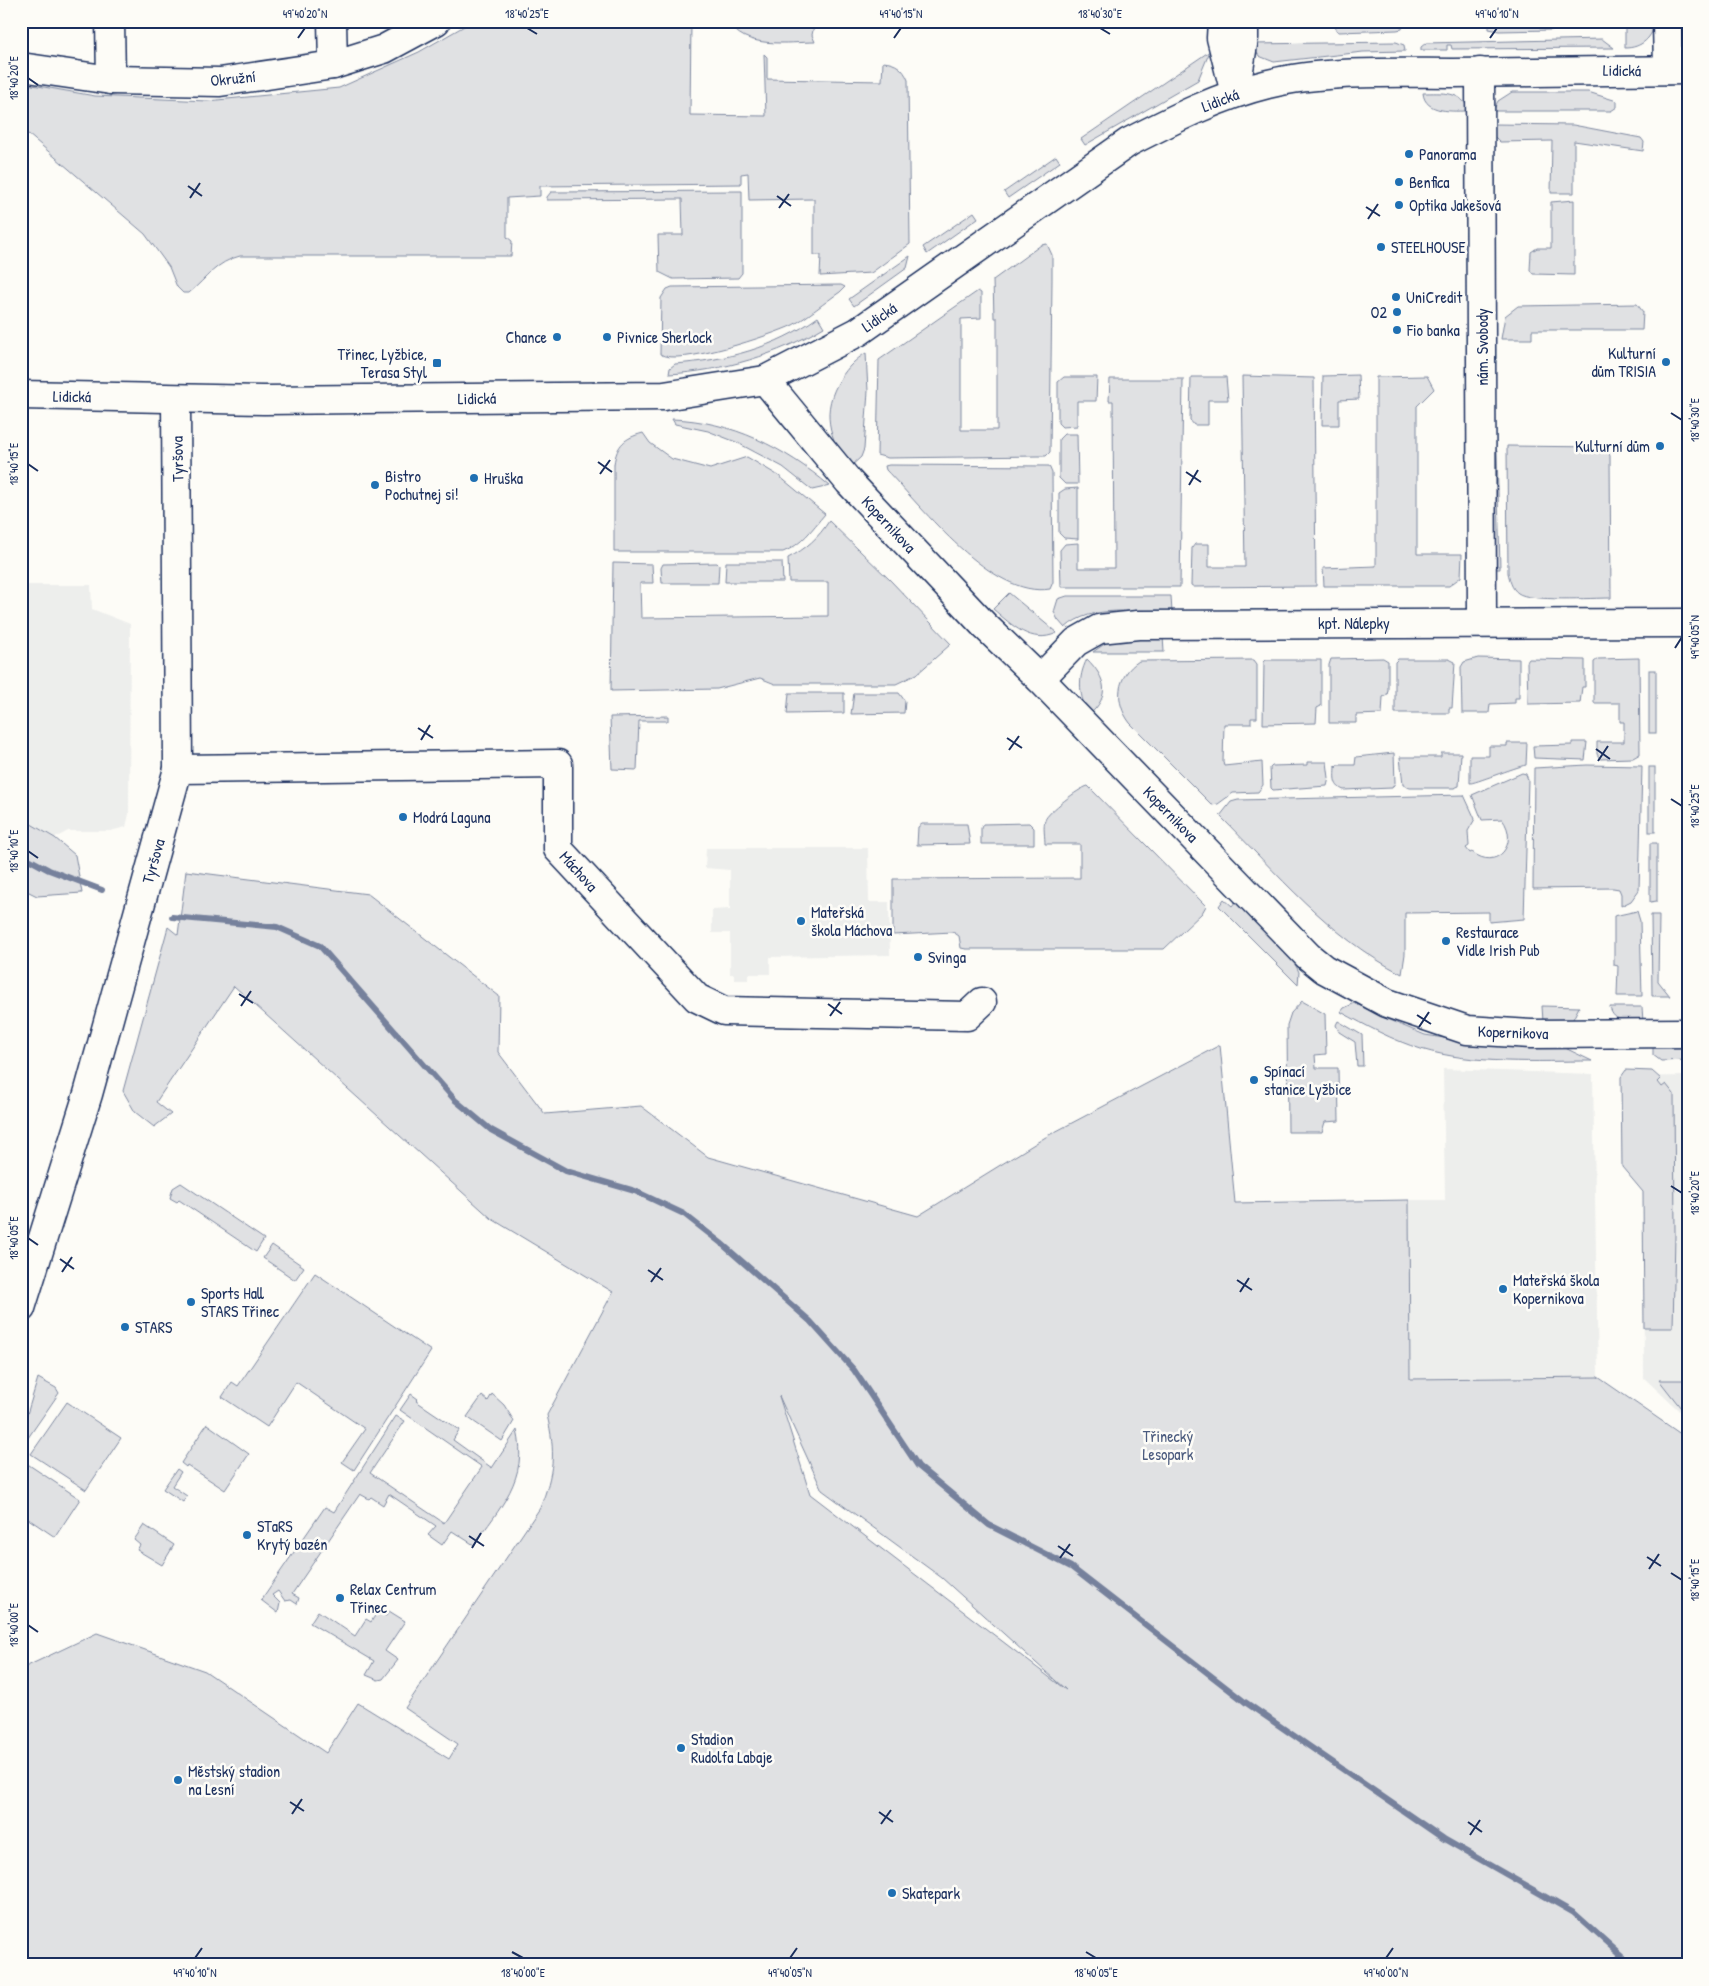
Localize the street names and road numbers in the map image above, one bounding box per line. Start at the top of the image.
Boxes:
street label: Lidická [1603,59,1641,81]
street label: Okružní [209,65,257,91]
street label: Lidická [1198,83,1242,117]
street label: Lidická [857,297,901,337]
street label: nám. Svobody [1471,308,1493,386]
street label: Lidická [53,385,91,407]
street label: Lidická [458,387,496,409]
street label: Tyršova [166,436,188,482]
street label: Kopernikova [857,491,921,557]
street label: kpt. Nálepky [1318,612,1390,634]
street label: Kopernikova [1139,781,1203,847]
street label: Tyršova [136,836,170,886]
street label: Máchova [555,846,603,896]
street label: Kopernikova [1477,1020,1549,1044]

